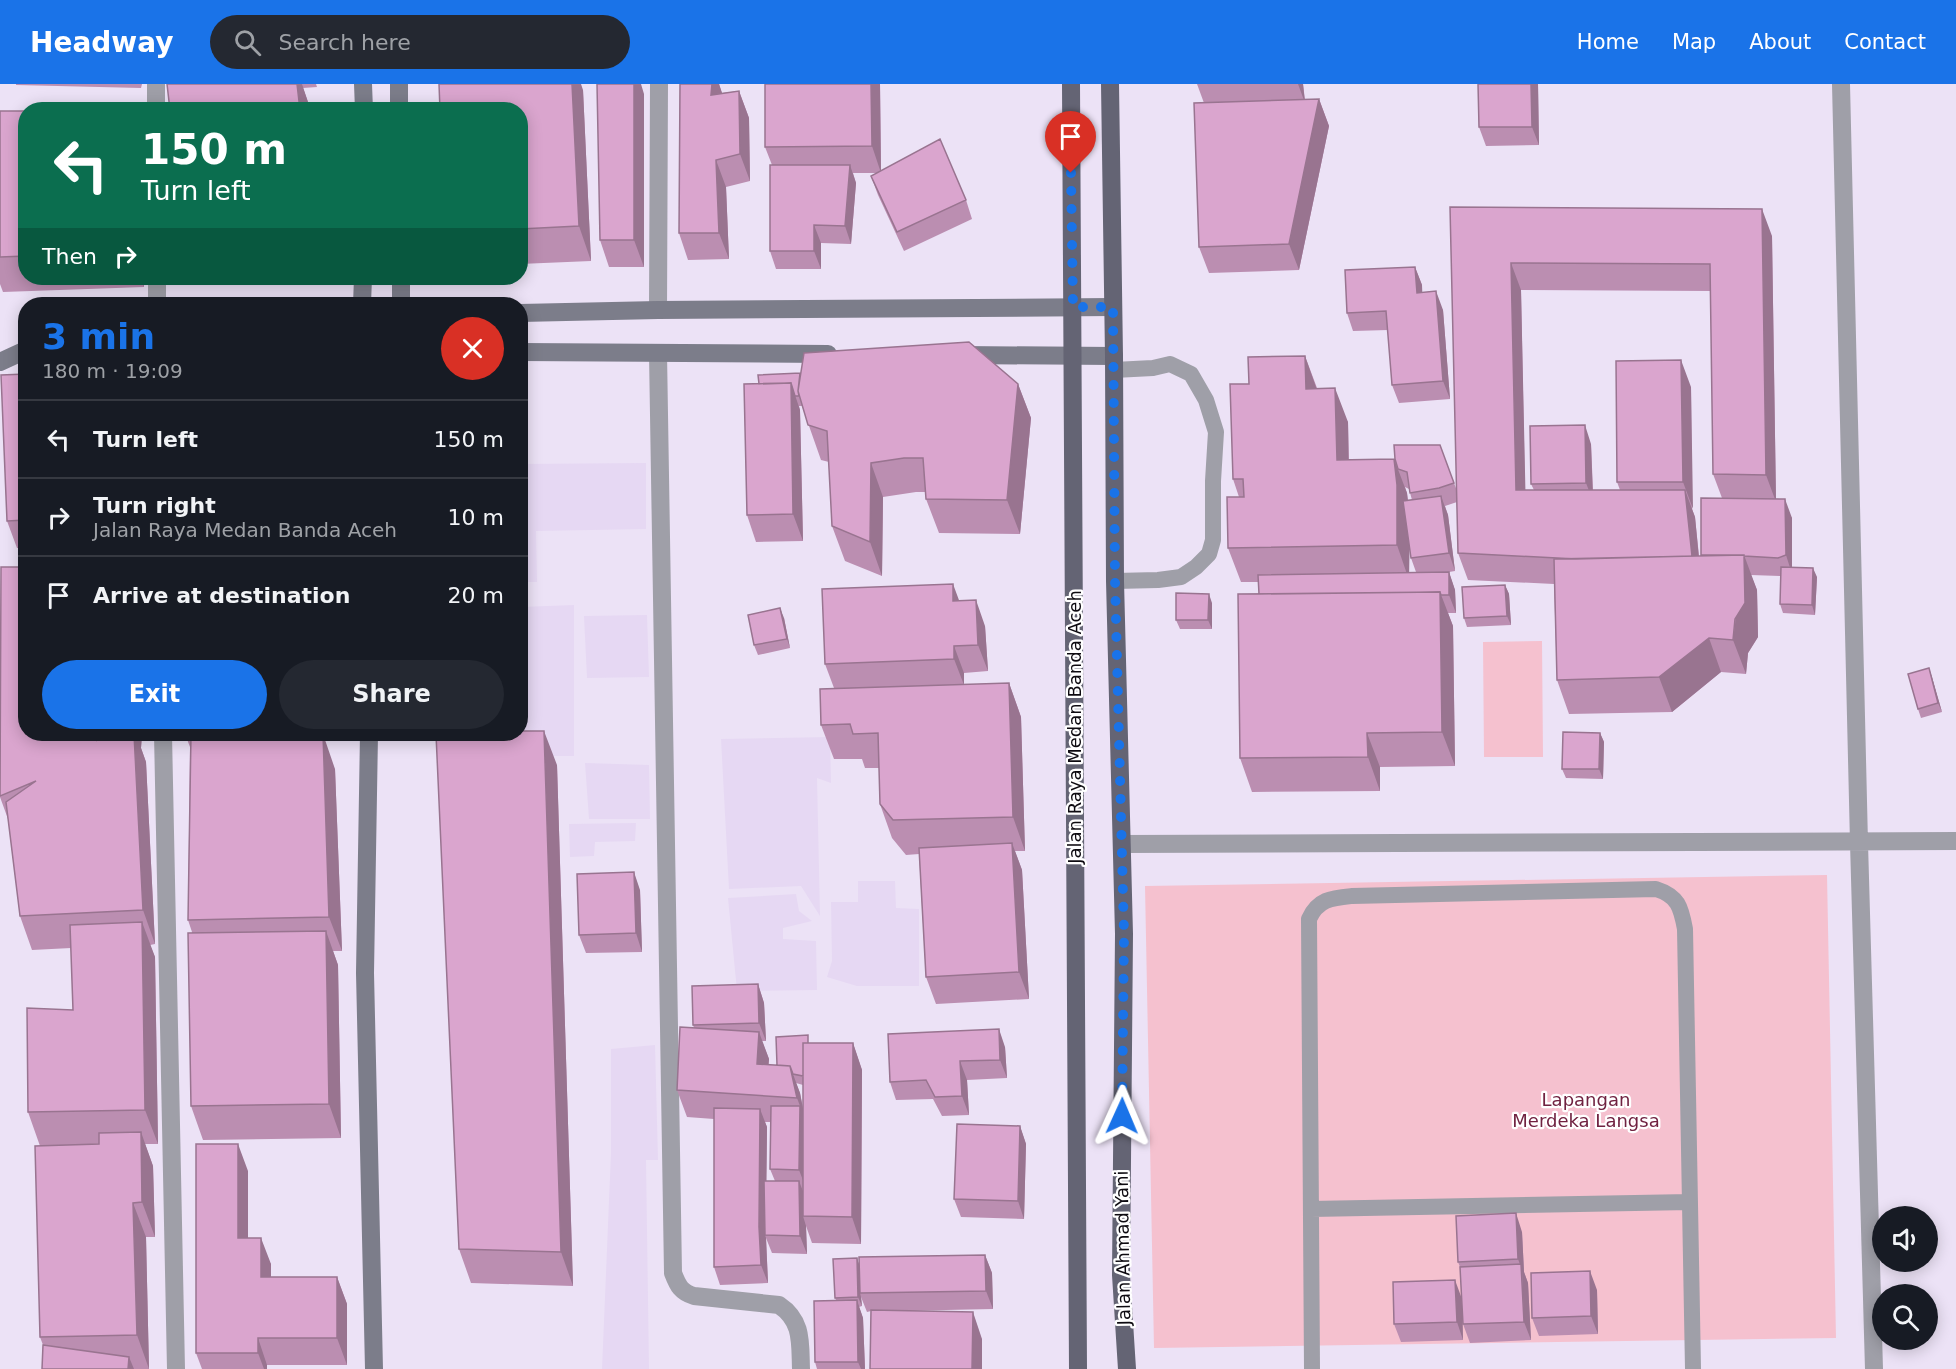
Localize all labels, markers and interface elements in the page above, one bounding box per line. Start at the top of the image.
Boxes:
search box [210,15,630,69]
text: Headway [30,26,174,59]
icon: search [231,26,264,59]
text: Search here [279,30,411,55]
text: Home [1577,30,1639,54]
text: Map [1672,30,1716,54]
text: About [1749,30,1811,54]
text: Contact [1844,30,1926,54]
pin [1045,111,1096,173]
icon: arrive [1054,120,1087,153]
text: 150 m [141,125,287,174]
icon: left [42,126,120,204]
text: Turn left [141,175,251,206]
icon: right [109,240,142,273]
text: Then [42,244,97,269]
text: 3 min [42,316,155,357]
button: close [441,317,504,380]
text: 180 m · 19:09 [42,359,183,383]
icon: left [42,423,75,456]
text: Turn left [93,427,198,452]
text: 150 m [434,427,504,452]
text: Turn right [93,493,216,518]
icon: right [42,501,75,534]
text: 10 m [448,505,504,530]
text: Jalan Raya Medan Banda Aceh [93,518,397,542]
icon: arrive [42,579,75,612]
text: Arrive at destination [93,583,350,608]
text: 20 m [448,583,504,608]
street label: Jalan Raya Medan Banda Aceh [1064,590,1085,865]
button: Exit [42,660,267,729]
button: Share [279,660,504,729]
position arrow [1090,1084,1154,1148]
park label: Lapangan Merdeka Langsa [1512,1089,1660,1131]
street label: Jalan Ahmad Yani [1111,1170,1134,1327]
map controls [1872,1206,1938,1350]
button: sound [1872,1206,1938,1272]
button: search [1872,1284,1938,1350]

